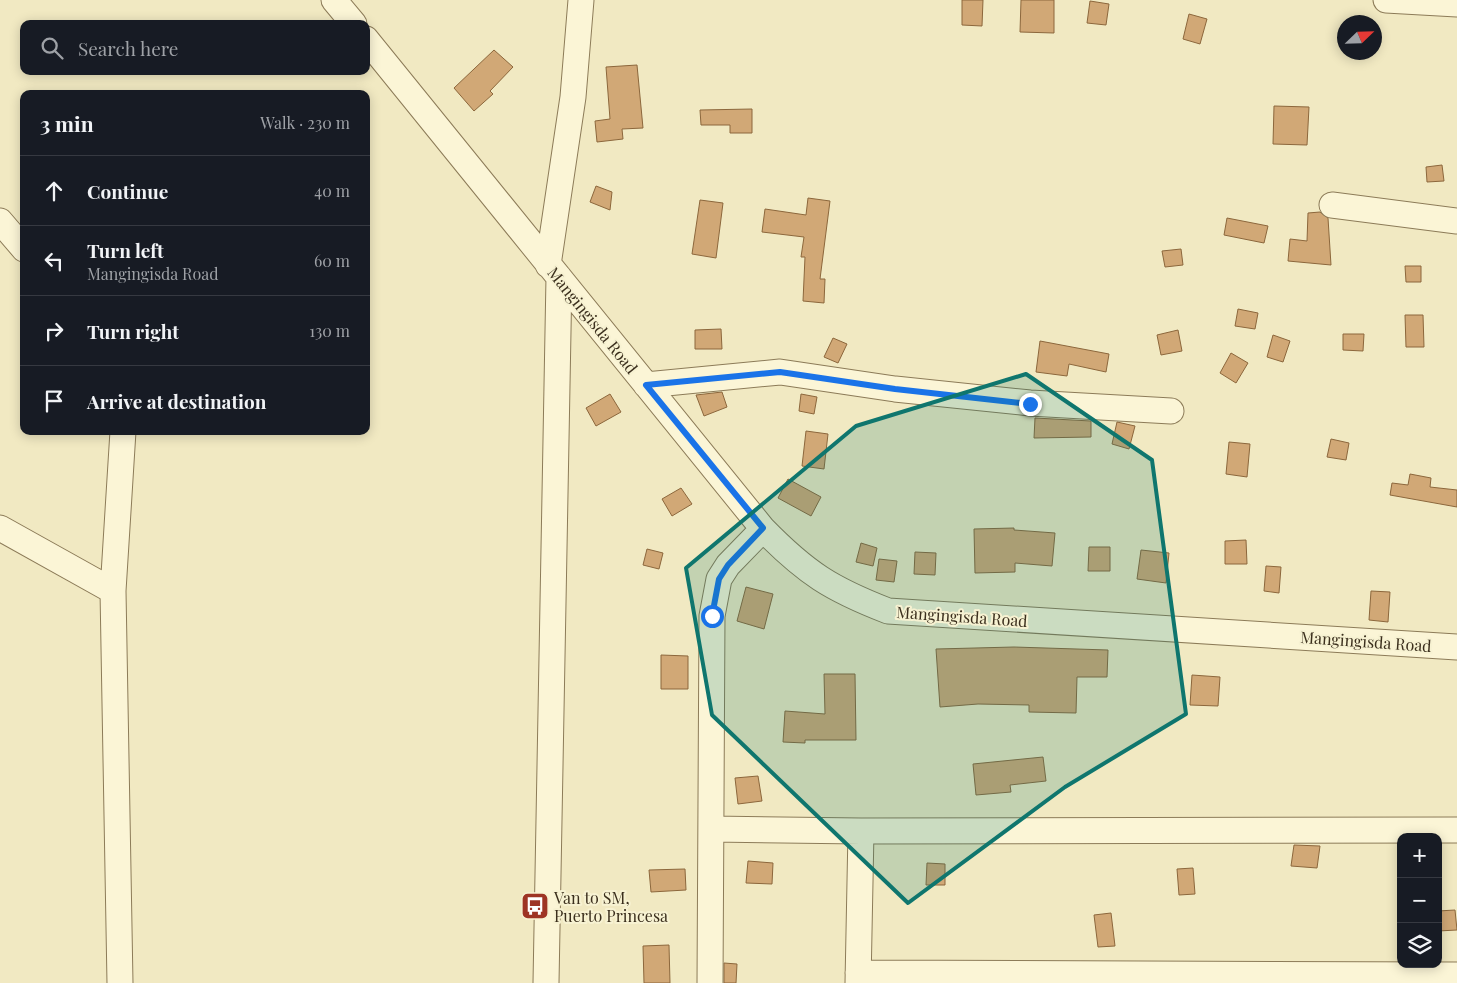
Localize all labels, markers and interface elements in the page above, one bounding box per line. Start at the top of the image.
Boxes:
north arrow [1337,15,1382,60]
search box [20,20,370,75]
icon: search [38,34,66,62]
text: Search here [78,35,178,61]
text: 3 min [40,109,94,137]
text: Walk · 230 m [260,112,350,133]
icon: ahead [40,177,68,205]
text: Continue [87,178,168,204]
text: 40 m [314,180,350,201]
text: Turn left [87,237,164,263]
icon: left [40,247,68,275]
text: 60 m [314,250,350,271]
street label: Mangingisda Road [543,262,643,378]
text: Mangingisda Road [87,263,219,284]
icon: right [40,317,68,345]
text: Turn right [87,318,179,344]
text: 130 m [309,320,350,341]
icon: arrive [40,387,68,415]
text: Arrive at destination [87,388,267,414]
route end [1019,393,1042,416]
street label: Mangingisda Road [896,601,1028,631]
route start [701,605,724,628]
street label: Mangingisda Road [1300,626,1432,656]
map controls [1397,833,1442,968]
button: + [1397,833,1442,878]
button: − [1397,878,1442,923]
place label: Van to SM, Puerto Princesa [553,887,668,926]
bus stop icon: Van to SM, Puerto Princesa [520,891,550,921]
button: layers [1397,923,1442,968]

